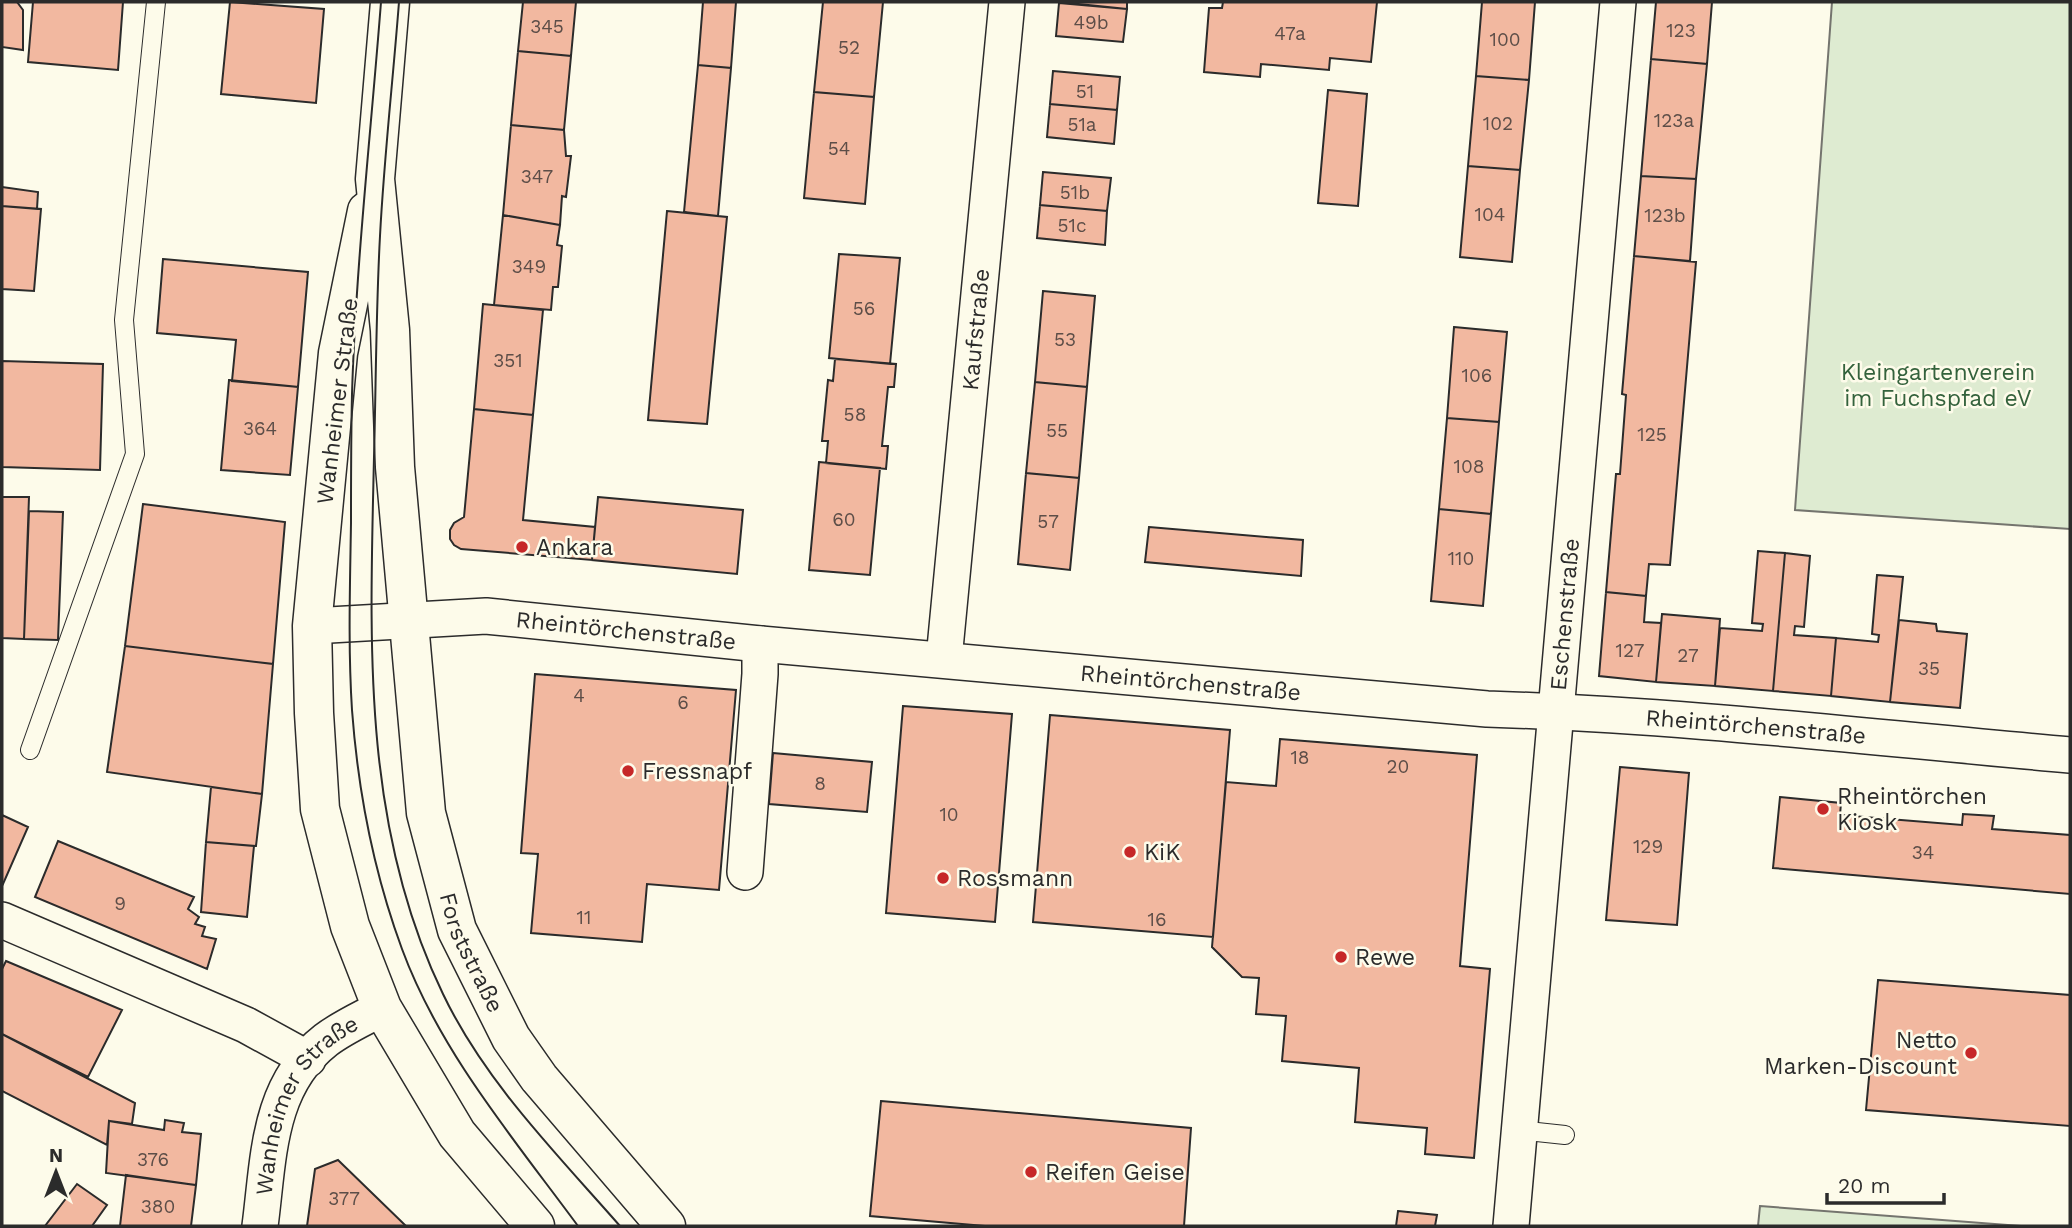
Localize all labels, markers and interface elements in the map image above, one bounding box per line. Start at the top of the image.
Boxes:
house number: 49b [1073,11,1109,34]
house number: 345 [530,15,564,38]
house number: 123 [1666,19,1696,42]
house number: 47a [1274,22,1306,45]
house number: 100 [1489,28,1521,51]
house number: 52 [838,36,860,59]
house number: 51 [1076,80,1094,103]
house number: 123a [1654,109,1694,132]
house number: 102 [1483,112,1513,135]
house number: 51a [1067,113,1097,136]
house number: 54 [828,137,850,160]
house number: 347 [521,165,553,188]
house number: 51b [1060,181,1090,204]
house number: 104 [1475,203,1505,226]
house number: 123b [1644,204,1686,227]
house number: 51c [1057,214,1087,237]
house number: 349 [512,255,546,278]
street label: Kaufstraße [957,267,995,392]
street label: Wanheimer Straße [311,296,364,506]
house number: 56 [853,297,875,320]
house number: 53 [1054,328,1076,351]
house number: 351 [493,349,523,372]
park label: Kleingartenverein im Fuchspfad eV [1841,359,2035,412]
house number: 106 [1462,364,1492,387]
house number: 58 [844,403,866,426]
house number: 364 [243,417,277,440]
house number: 55 [1046,419,1068,442]
house number: 125 [1637,423,1667,446]
house number: 108 [1454,455,1484,478]
house number: 60 [832,508,856,531]
house number: 57 [1037,510,1059,533]
place label: Ankara [536,534,613,561]
street label: Eschenstraße [1545,537,1585,692]
marker: Ankara [514,539,530,555]
house number: 110 [1448,547,1474,570]
street label: Rheintörchenstraße [514,606,737,655]
house number: 127 [1616,639,1644,662]
house number: 27 [1677,644,1699,667]
house number: 35 [1918,657,1940,680]
street label: Rheintörchenstraße [1079,660,1302,706]
house number: 4 [573,684,585,707]
house number: 6 [677,691,689,714]
street label: Rheintörchenstraße [1644,704,1867,750]
house number: 18 [1290,746,1310,769]
house number: 20 [1387,755,1409,778]
place label: Fressnapf [642,758,752,785]
marker: Fressnapf [620,763,636,779]
house number: 8 [814,772,826,795]
place label: Rheintörchen Kiosk [1837,783,1987,836]
marker: Rheintörchen Kiosk [1815,801,1831,817]
house number: 10 [939,803,959,826]
house number: 129 [1633,835,1663,858]
place label: KiK [1144,839,1180,866]
house number: 34 [1912,841,1934,864]
marker: KiK [1122,844,1138,860]
place label: Rossmann [957,865,1073,892]
marker: Rossmann [935,870,951,886]
street label: Forststraße [434,890,509,1017]
house number: 9 [114,892,126,915]
house number: 11 [577,906,591,929]
house number: 16 [1148,908,1166,931]
place label: Rewe [1355,944,1415,971]
marker: Rewe [1333,949,1349,965]
street label: Wanheimer Straße [251,1010,363,1197]
place label: Netto Marken-Discount [1764,1027,1957,1080]
marker: Netto Marken-Discount [1963,1045,1979,1061]
north arrow [21,1137,91,1207]
text: N [49,1144,63,1167]
house number: 376 [137,1148,169,1171]
place label: Reifen Geise [1045,1159,1185,1186]
scale bar [1827,1162,1944,1206]
marker: Reifen Geise [1023,1164,1039,1180]
text: 20 m [1838,1173,1890,1198]
house number: 377 [328,1187,360,1210]
house number: 380 [141,1195,175,1218]

